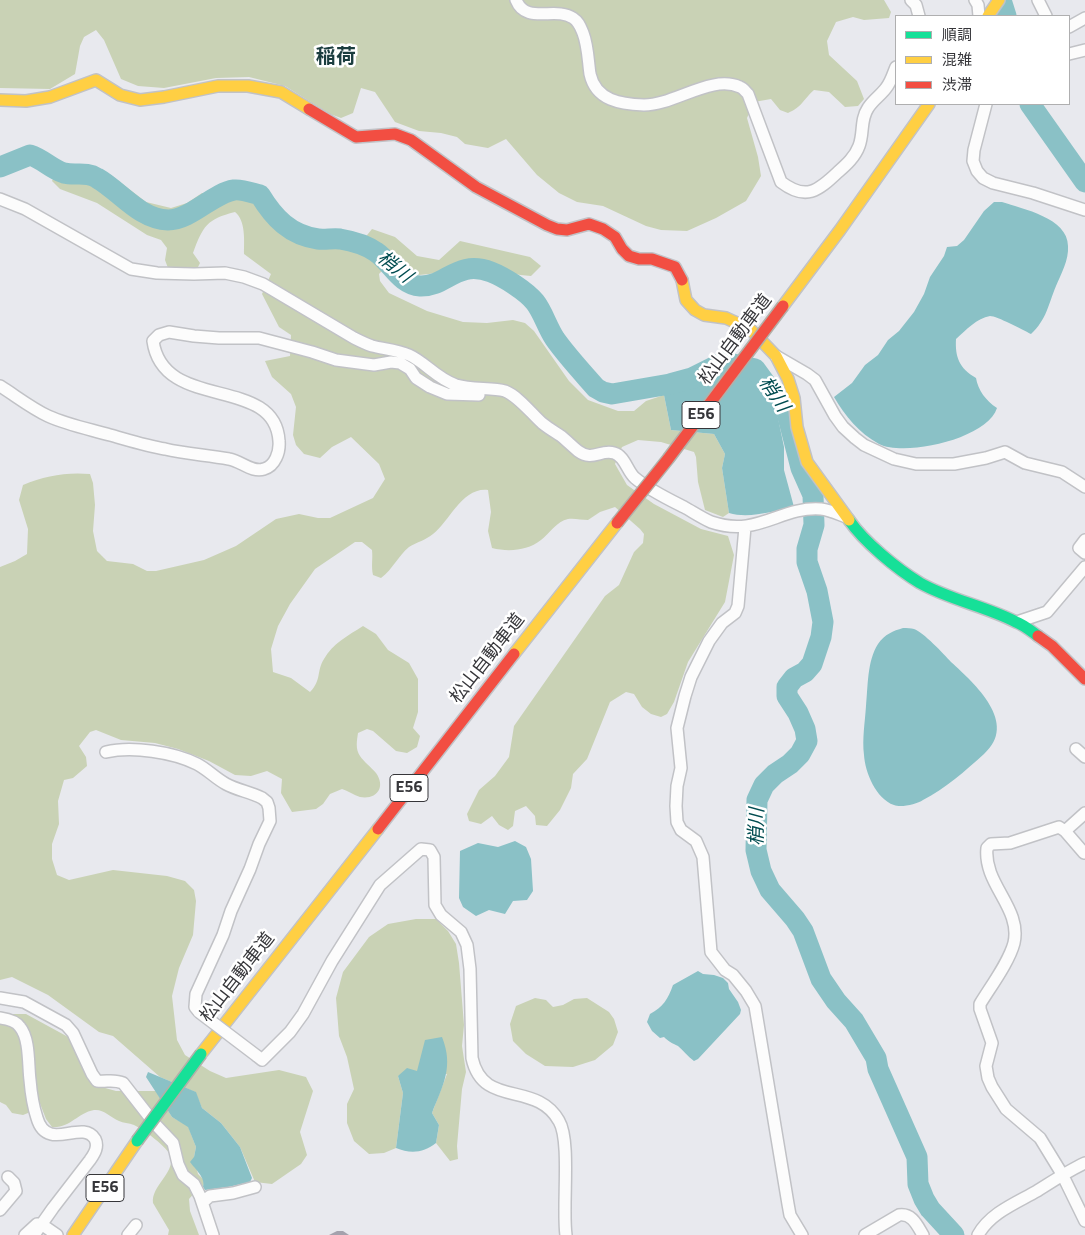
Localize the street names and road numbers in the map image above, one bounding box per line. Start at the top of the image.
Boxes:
street label: 松山自動車道 [695,290,777,390]
road number: E56 [682,402,720,428]
street label: 松山自動車道 [446,610,530,708]
road number: E56 [390,774,428,801]
street label: 松山自動車道 [196,929,280,1027]
road number: E56 [86,1174,124,1202]

